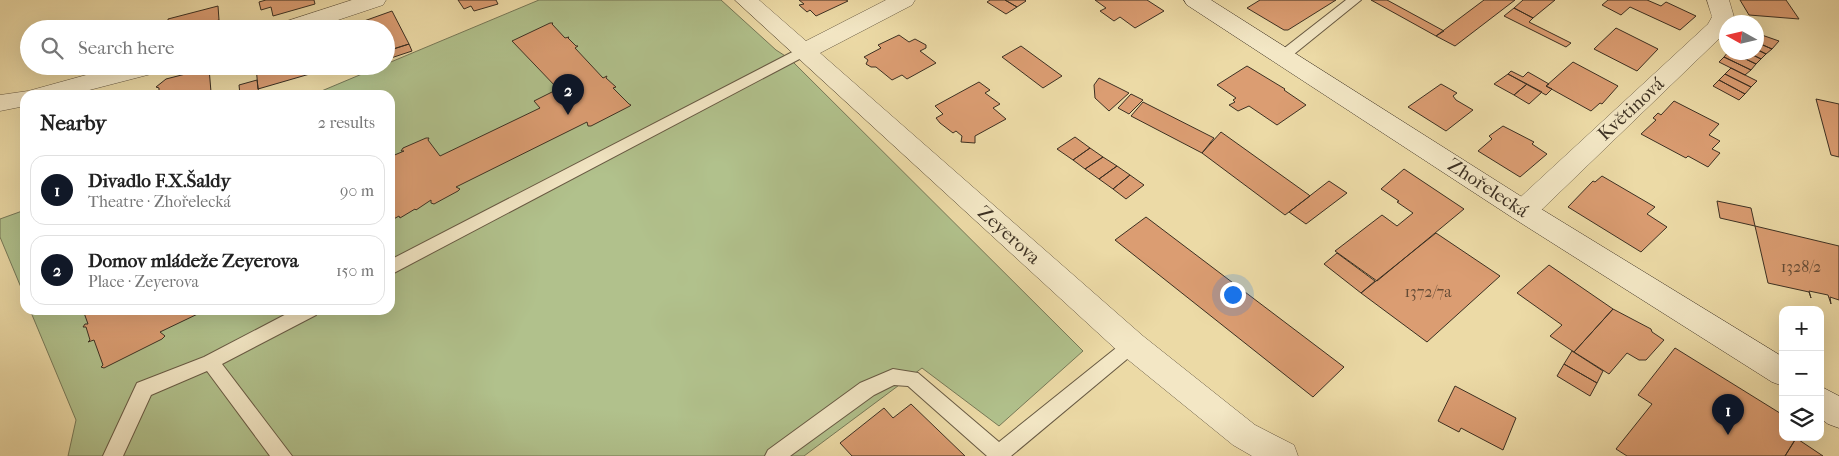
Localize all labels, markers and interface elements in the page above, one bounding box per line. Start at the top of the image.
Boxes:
north arrow [1719,15,1764,60]
search box [20,20,395,75]
icon: search [38,34,66,62]
text: Search here [78,37,174,59]
street label: Květinová [1593,73,1669,145]
pin: 2 [552,74,584,115]
text: Nearby [40,111,106,135]
text: 2 results [318,113,375,132]
street label: Zhořelecká [1444,154,1533,222]
text: Divadlo F.X.Šaldy [88,170,231,192]
text: 1 [54,181,60,200]
text: 90 m [340,181,374,200]
text: Theatre · Zhořelecká [88,192,231,211]
street label: Zeyerova [973,201,1045,269]
text: Domov mládeže Zeyerova [88,250,299,272]
house number: 1328/2 [1781,257,1821,276]
text: 2 [53,261,61,280]
text: 150 m [336,261,374,280]
text: Place · Zeyerova [88,272,199,291]
your location [1220,282,1246,308]
house number: 1372/7a [1404,282,1452,301]
map controls [1779,306,1824,441]
button: + [1779,306,1824,351]
button: − [1779,351,1824,396]
pin: 1 [1712,394,1744,435]
button: layers [1779,396,1824,441]

